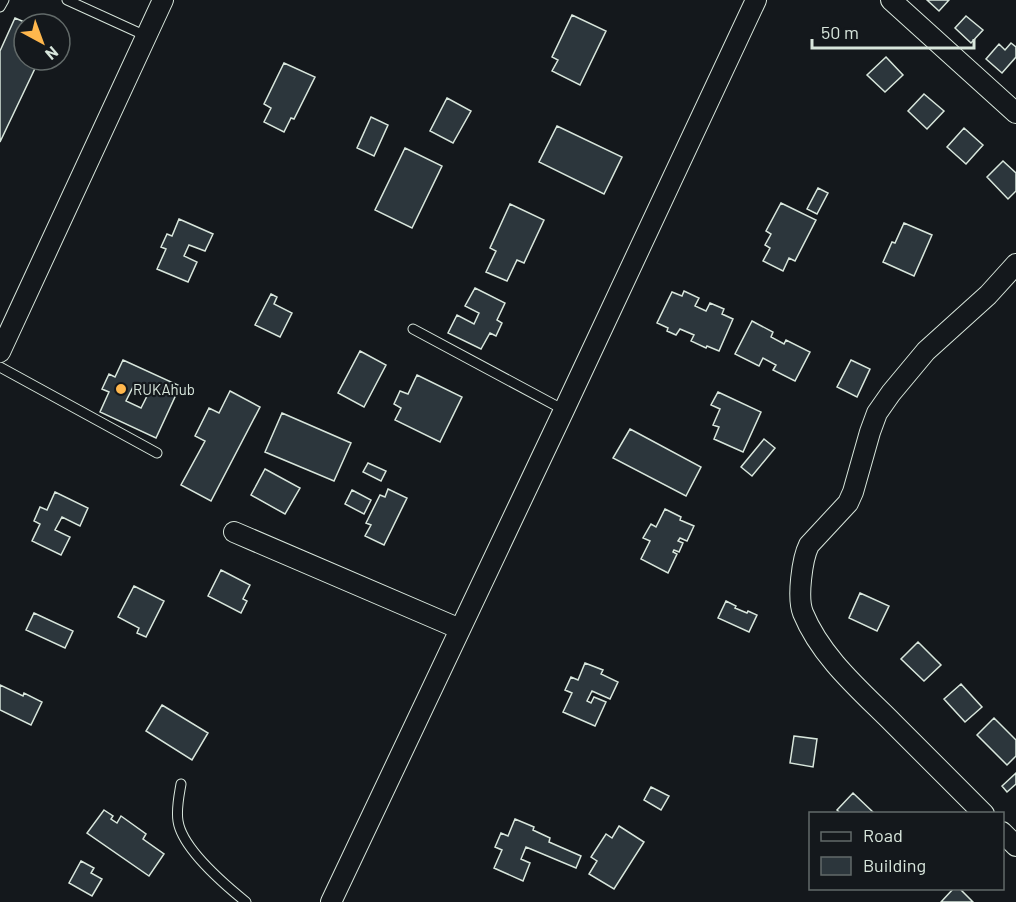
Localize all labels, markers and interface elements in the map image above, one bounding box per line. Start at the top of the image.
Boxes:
north arrow [12,12,72,72]
scale bar [812,12,974,50]
text: 50 m [821,21,859,43]
text: N [42,43,62,64]
place label: RUKAhub [133,380,195,398]
marker: RUKAhub [114,382,128,396]
legend [809,812,1004,890]
text: Road [863,824,903,846]
text: Building [863,854,926,876]

